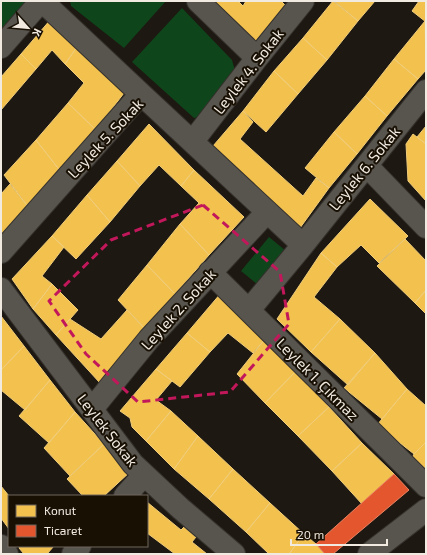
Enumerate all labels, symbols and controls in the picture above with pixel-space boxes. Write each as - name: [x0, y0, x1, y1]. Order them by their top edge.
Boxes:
- north arrow: [8, 8, 48, 48]
- street label: Leylek 4. Sokak: [209, 24, 287, 117]
- text: K: [30, 27, 45, 39]
- street label: Leylek 5. Sokak: [64, 94, 147, 182]
- street label: Leylek 6. Sokak: [325, 122, 404, 214]
- street label: Leylek 2. Sokak: [137, 265, 219, 353]
- street label: Leylek 1. Çıkmaz: [273, 334, 363, 424]
- street label: Leylek Sokak: [74, 390, 142, 470]
- legend: [8, 495, 148, 547]
- text: Konut: [44, 503, 77, 517]
- scale bar: [291, 521, 387, 547]
- text: Ticaret: [44, 523, 83, 537]
- text: 20 m: [297, 527, 324, 541]

